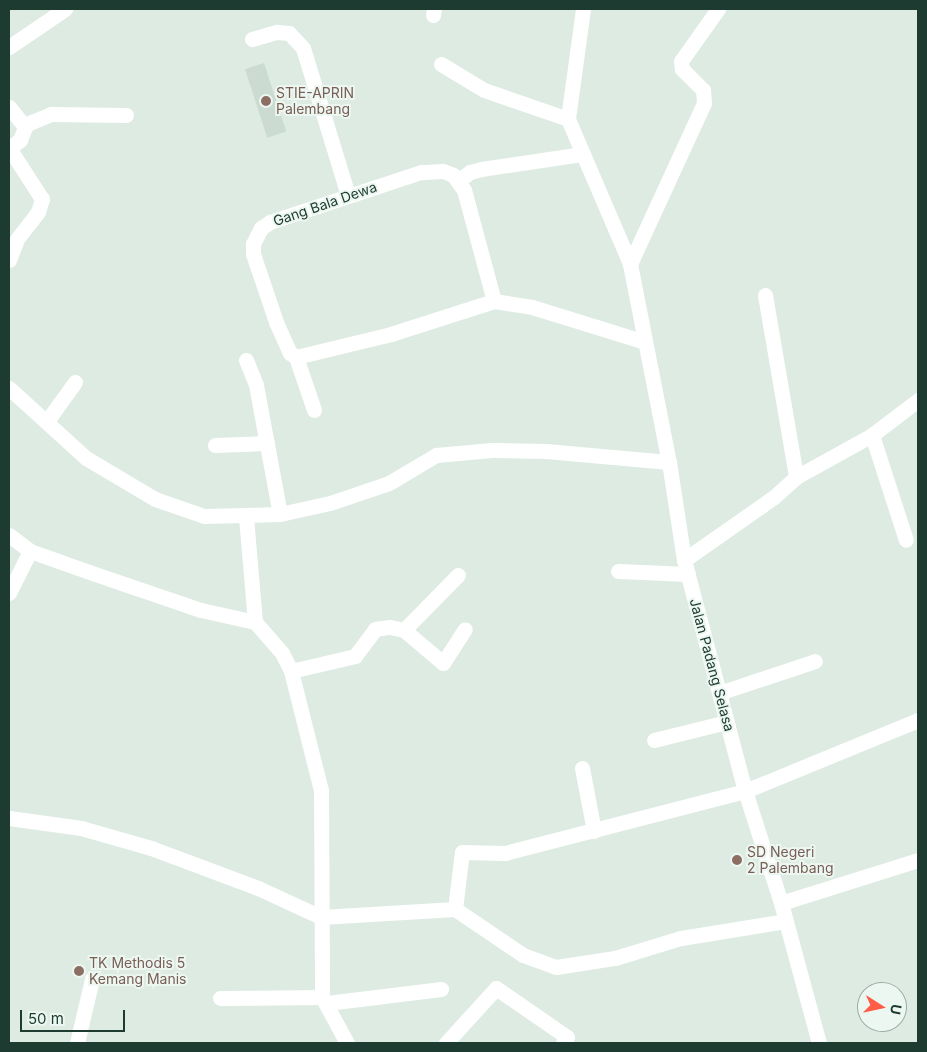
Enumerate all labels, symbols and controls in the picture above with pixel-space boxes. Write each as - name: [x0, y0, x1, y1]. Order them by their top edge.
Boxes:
- place label: STIE-APRIN Palembang: [276, 85, 354, 118]
- marker: STIE-APRIN Palembang: [260, 95, 272, 107]
- street label: Gang Bala Dewa: [271, 178, 379, 230]
- street label: Jalan Padang Selasa: [686, 597, 738, 733]
- place label: SD Negeri 2 Palembang: [747, 844, 834, 876]
- marker: SD Negeri 2 Palembang: [731, 854, 743, 866]
- place label: TK Methodis 5 Kemang Manis: [89, 955, 186, 988]
- marker: TK Methodis 5 Kemang Manis: [73, 965, 85, 977]
- north arrow: [857, 982, 907, 1032]
- scale bar: [22, 1000, 128, 1032]
- text: U: [887, 1003, 906, 1016]
- text: 50 m: [28, 1009, 64, 1028]

